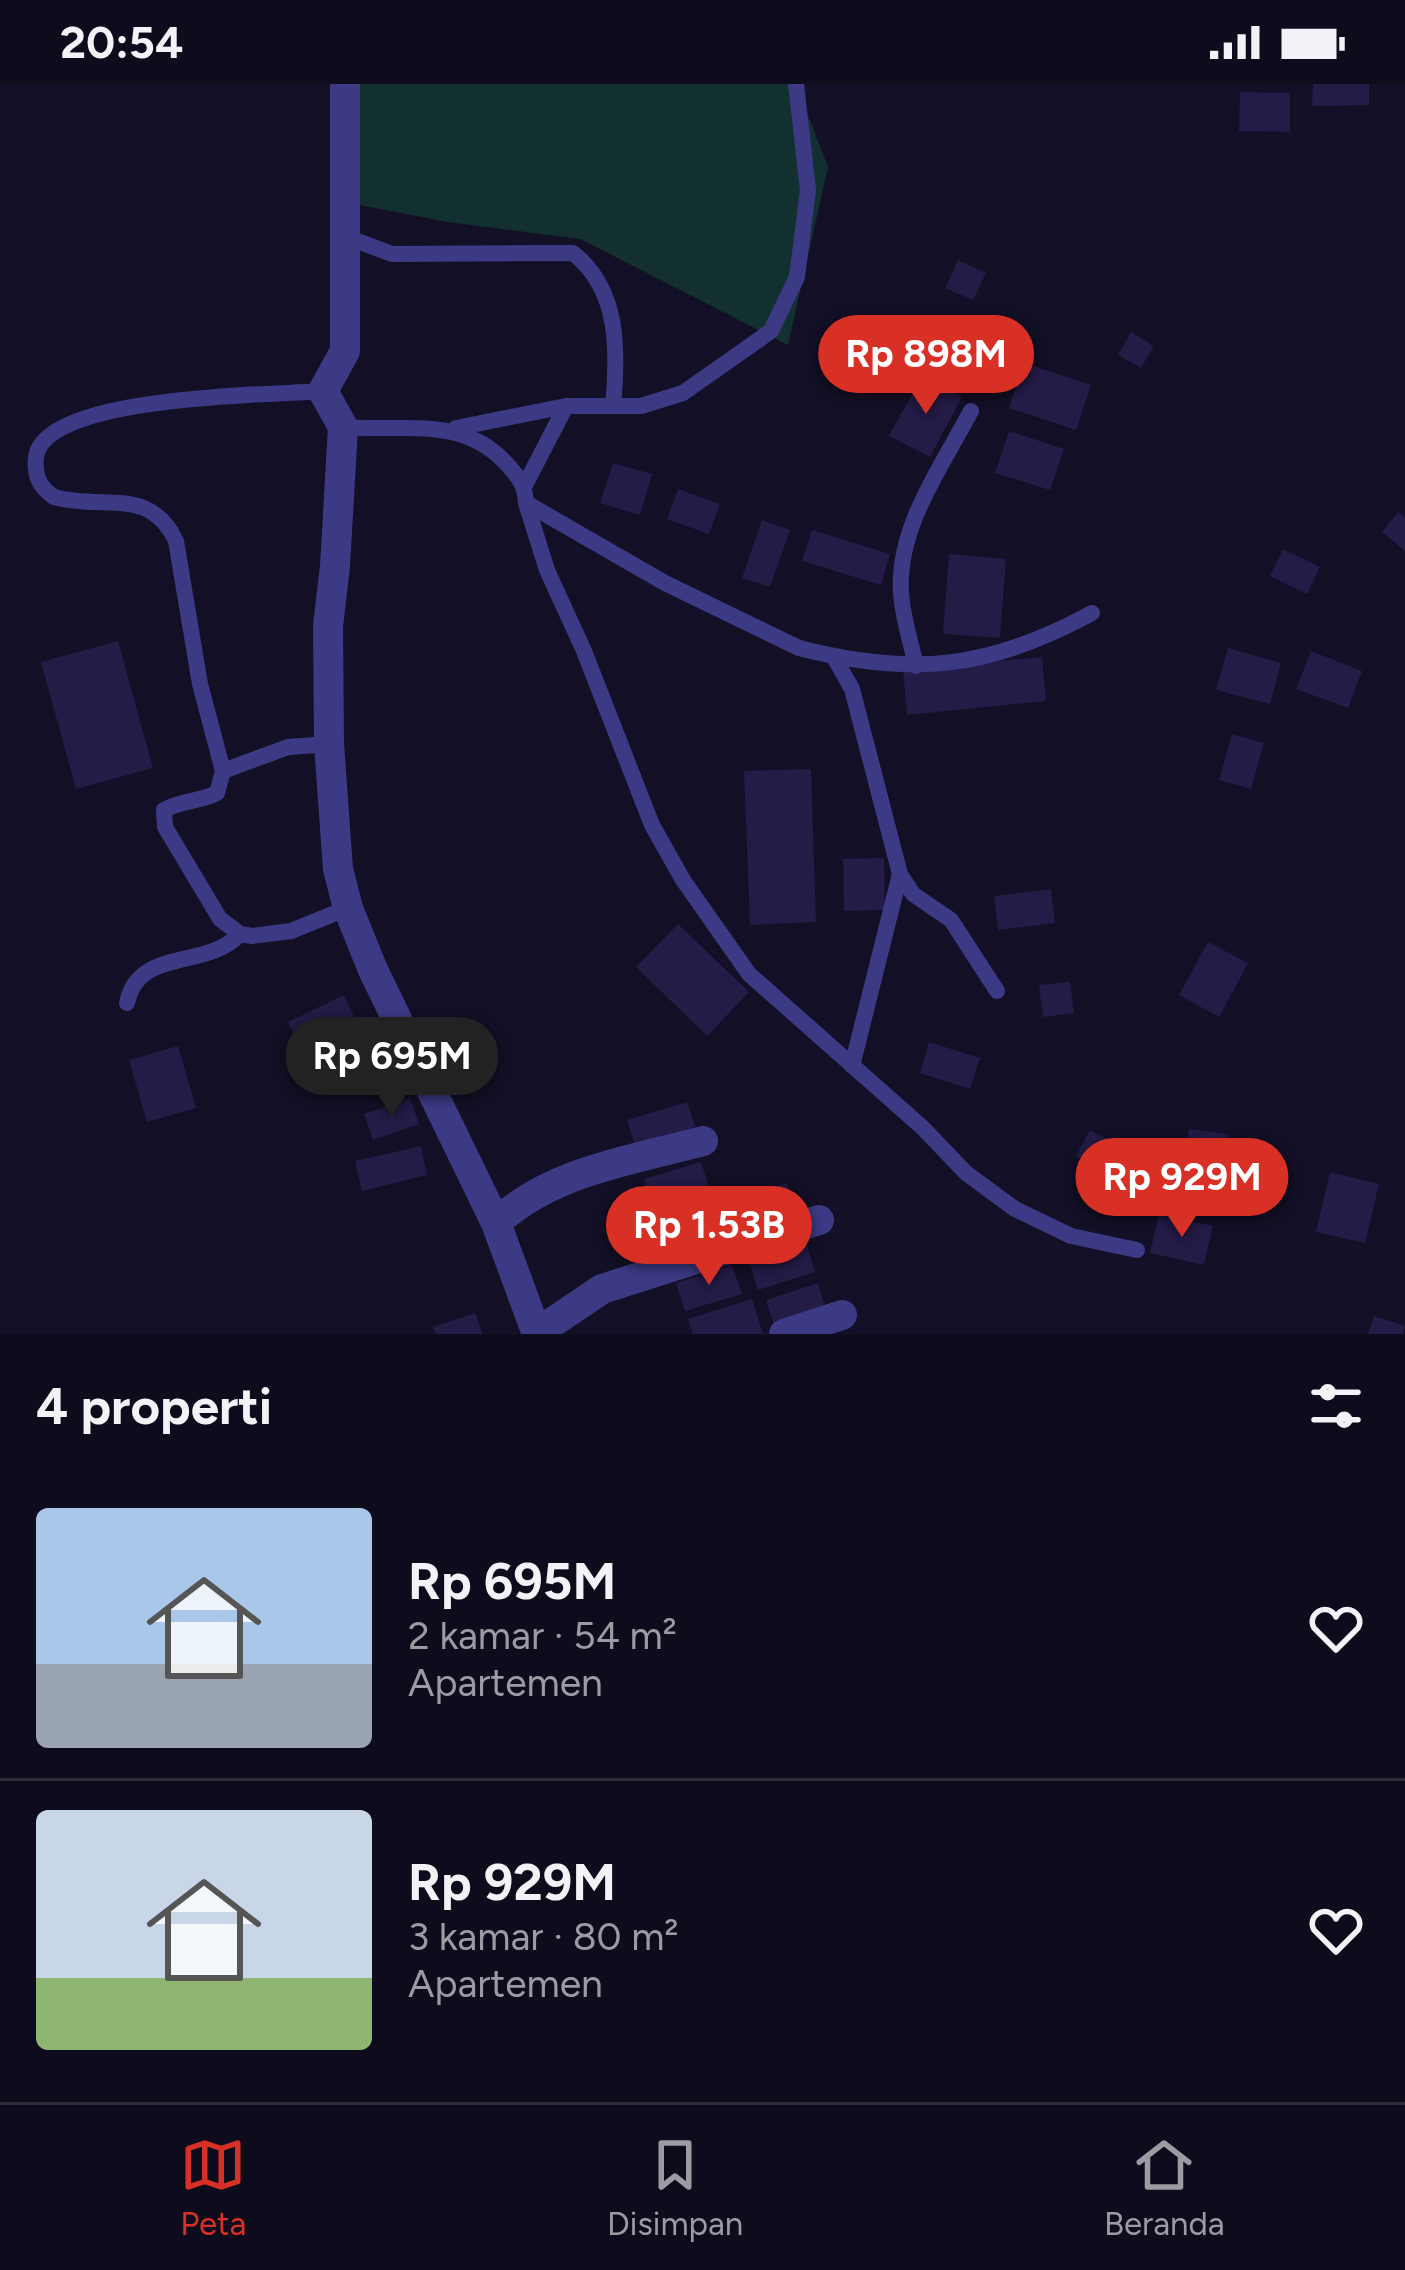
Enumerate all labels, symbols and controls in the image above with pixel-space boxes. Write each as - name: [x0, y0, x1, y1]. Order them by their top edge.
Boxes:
- text: 20:54: [60, 15, 183, 69]
- pin: Rp 898M: [815, 315, 1037, 417]
- text: Rp 898M: [845, 330, 1007, 377]
- pin: Rp 695M: [281, 1017, 503, 1119]
- text: Rp 695M: [312, 1032, 472, 1079]
- pin: Rp 929M: [1071, 1138, 1293, 1240]
- text: Rp 929M: [1102, 1153, 1262, 1200]
- pin: Rp 1.53B: [585, 1186, 833, 1288]
- text: Rp 1.53B: [633, 1201, 785, 1248]
- icon: filters: [1303, 1373, 1369, 1439]
- text: 4 properti: [36, 1376, 272, 1437]
- text: Rp 695M: [408, 1551, 616, 1612]
- icon: home: [132, 1556, 276, 1700]
- icon: heart: [1303, 1595, 1369, 1661]
- text: 2 kamar · 54 m²: [408, 1612, 677, 1659]
- text: Apartemen: [408, 1659, 603, 1706]
- text: Rp 929M: [408, 1852, 616, 1913]
- icon: home: [132, 1858, 276, 2002]
- icon: heart: [1303, 1897, 1369, 1963]
- text: 3 kamar · 80 m²: [408, 1913, 679, 1960]
- text: Apartemen: [408, 1960, 603, 2007]
- tab: Peta: [180, 2132, 246, 2243]
- tab: Disimpan: [607, 2132, 743, 2243]
- tab: Beranda: [1104, 2132, 1225, 2243]

